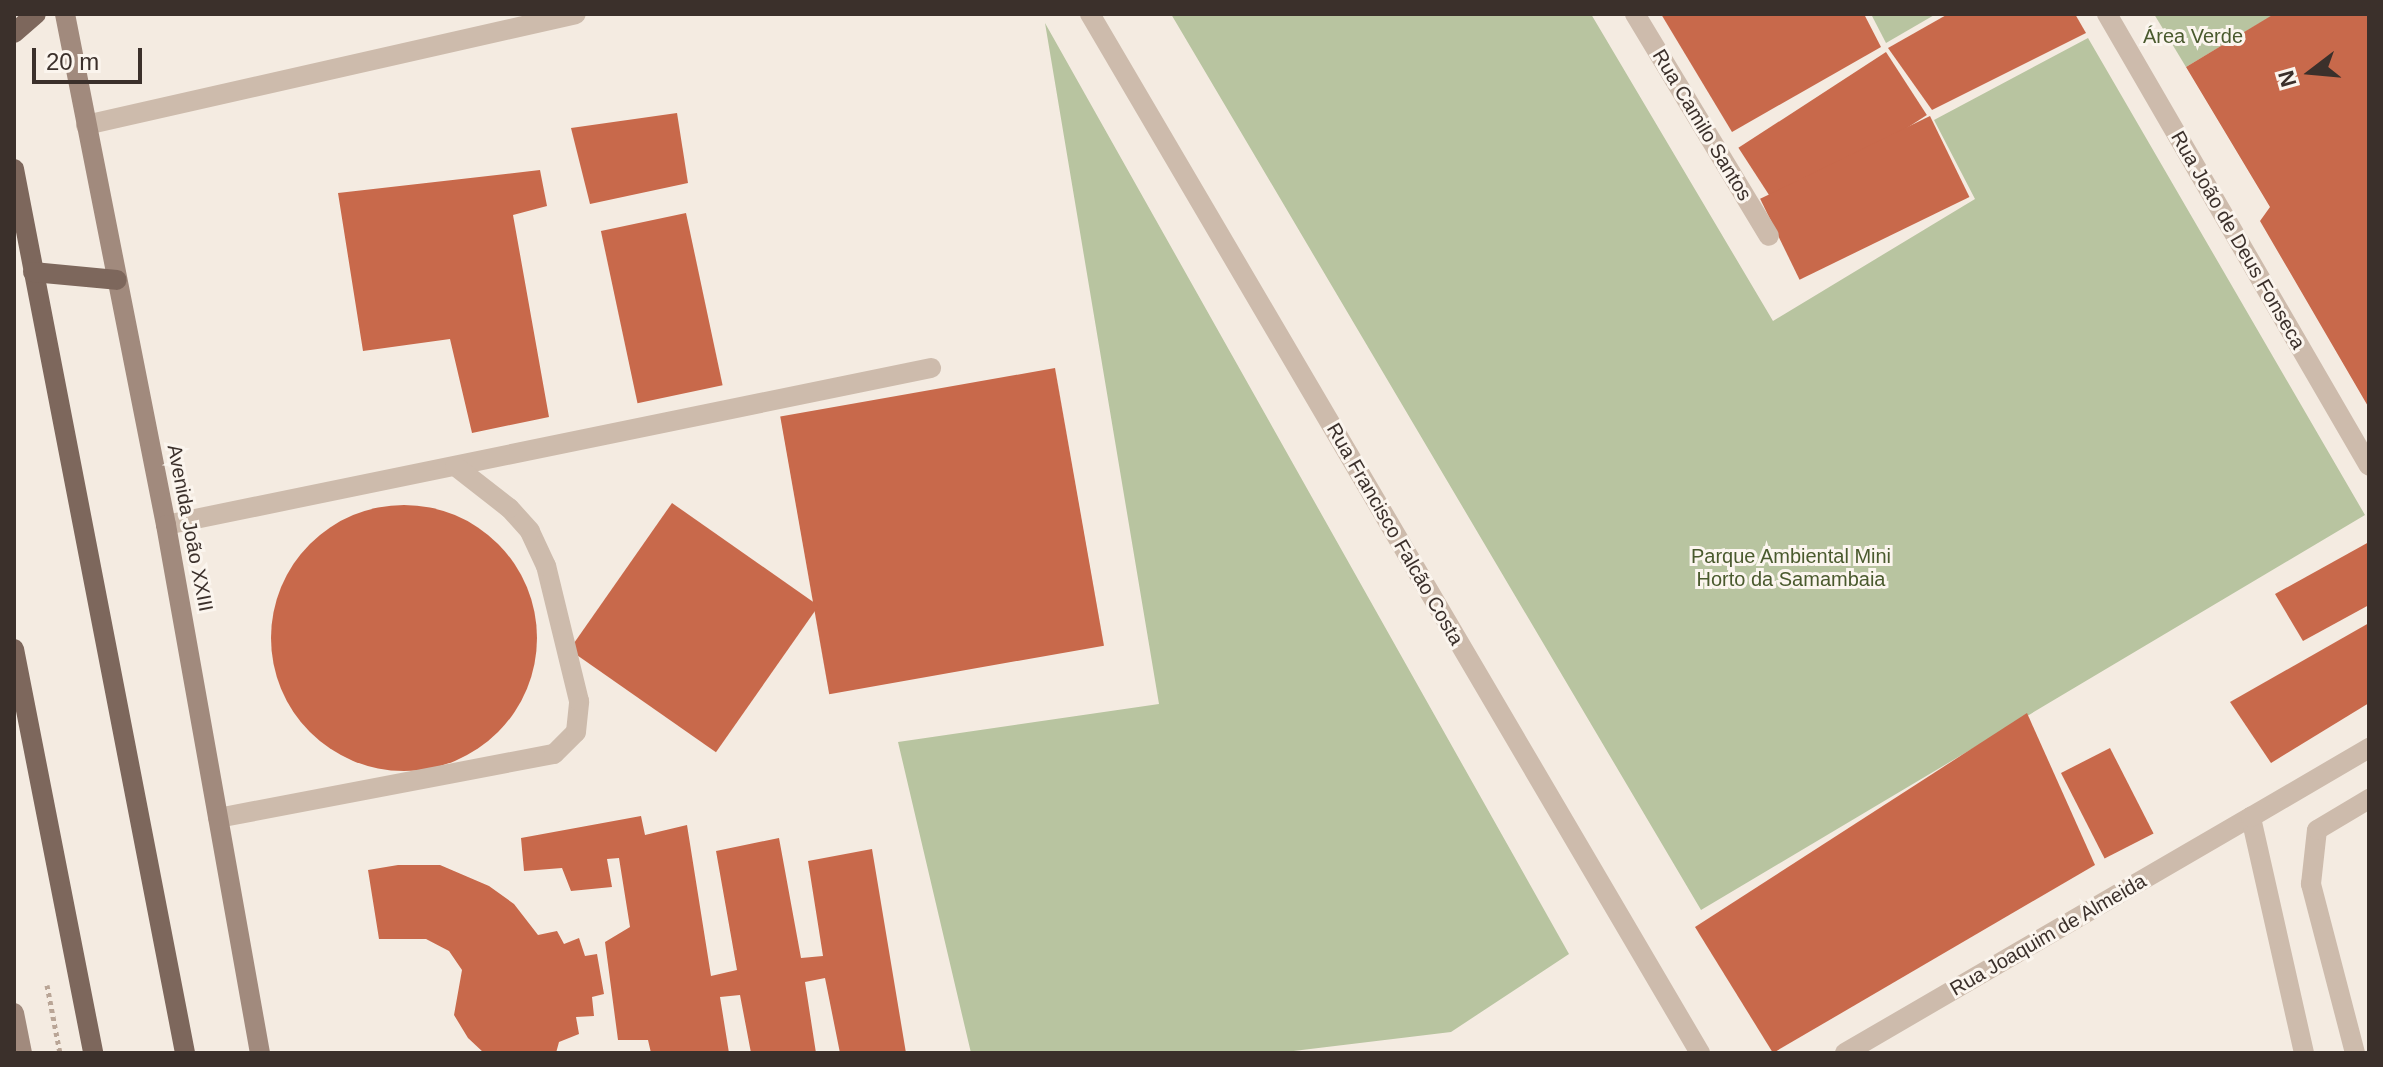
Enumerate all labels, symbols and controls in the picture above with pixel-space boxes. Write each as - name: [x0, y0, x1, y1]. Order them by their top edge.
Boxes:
- park label: Área Verde: [2143, 24, 2243, 48]
- scale bar: [36, 32, 146, 82]
- north arrow: [2271, 32, 2351, 112]
- street label: Rua Camilo Santos: [1647, 45, 1757, 205]
- text: 20 m: [46, 48, 99, 75]
- text: N: [2273, 68, 2302, 90]
- street label: Rua João de Deus Fonseca: [2166, 127, 2310, 353]
- street label: Rua Francisco Falcão Costa: [1322, 419, 1468, 649]
- street label: Avenida João XXIII: [162, 442, 218, 614]
- park label: Parque Ambiental Mini Horto da Samambaia: [1690, 545, 1892, 592]
- street label: Rua Joaquim de Almeida: [1945, 869, 2151, 1001]

